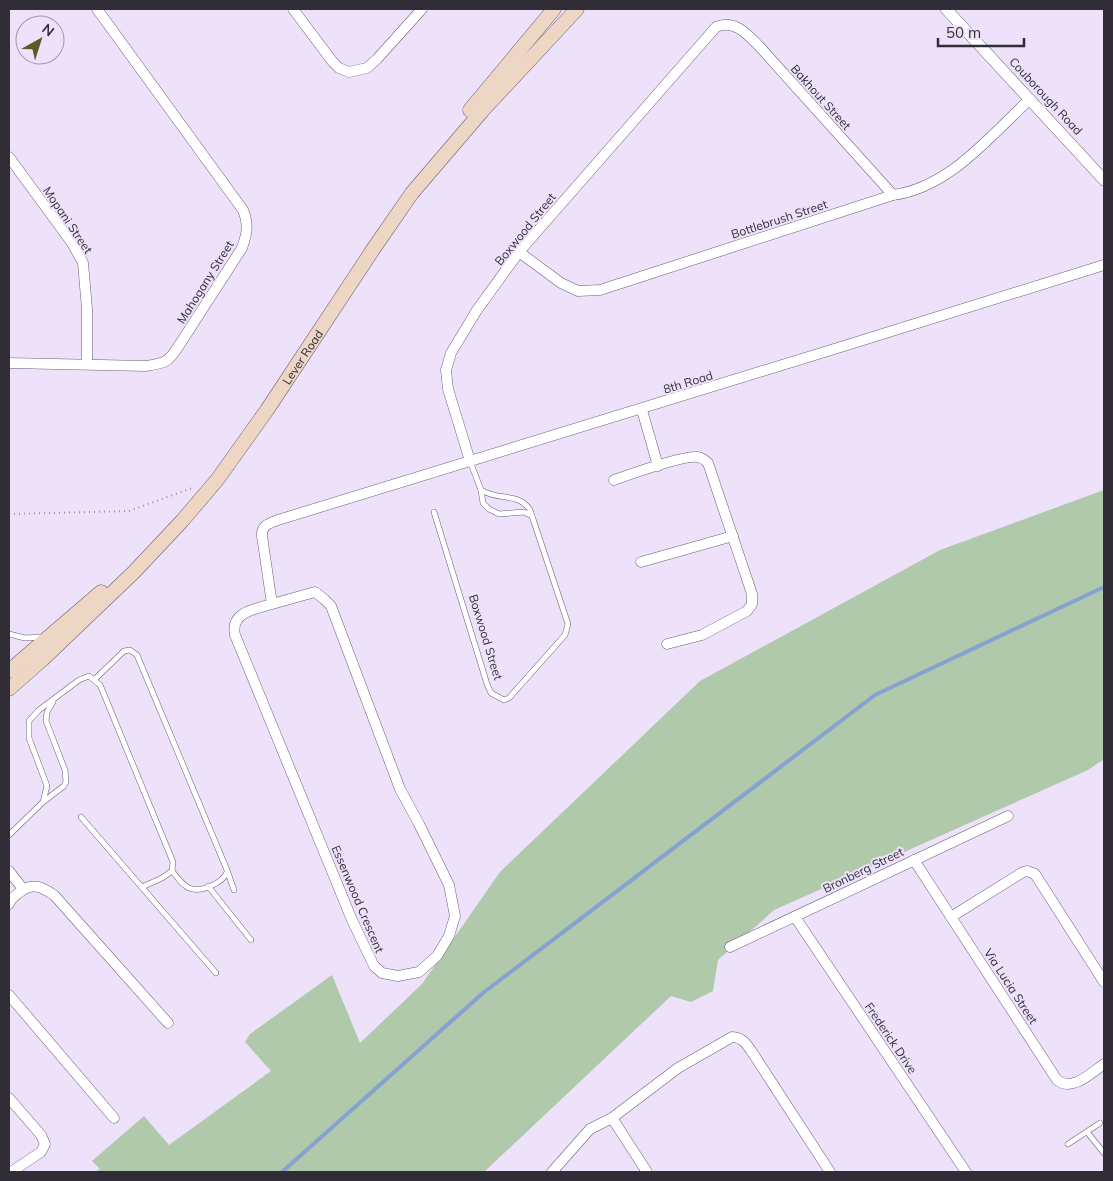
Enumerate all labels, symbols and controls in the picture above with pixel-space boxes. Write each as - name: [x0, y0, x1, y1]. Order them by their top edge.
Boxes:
- north arrow: [15, 15, 65, 65]
- scale bar: [938, 15, 1024, 47]
- text: N: [38, 20, 58, 40]
- text: 50 m: [946, 23, 981, 42]
- street label: Couborough Road: [1006, 54, 1086, 138]
- street label: Bakhout Street: [788, 61, 854, 133]
- street label: Mopani Street: [40, 184, 96, 256]
- street label: Boxwood Street: [491, 190, 559, 268]
- street label: Bottlebrush Street: [729, 196, 829, 242]
- street label: Mahogany Street: [173, 238, 237, 326]
- street label: Lever Road: [279, 326, 326, 387]
- street label: 8th Road: [661, 367, 715, 397]
- street label: Boxwood Street: [466, 592, 506, 682]
- street label: Essenwood Crescent: [329, 843, 387, 955]
- street label: Bronberg Street: [820, 844, 906, 896]
- street label: Via Lucia Street: [981, 945, 1041, 1027]
- street label: Frederick Drive: [862, 1000, 920, 1076]

